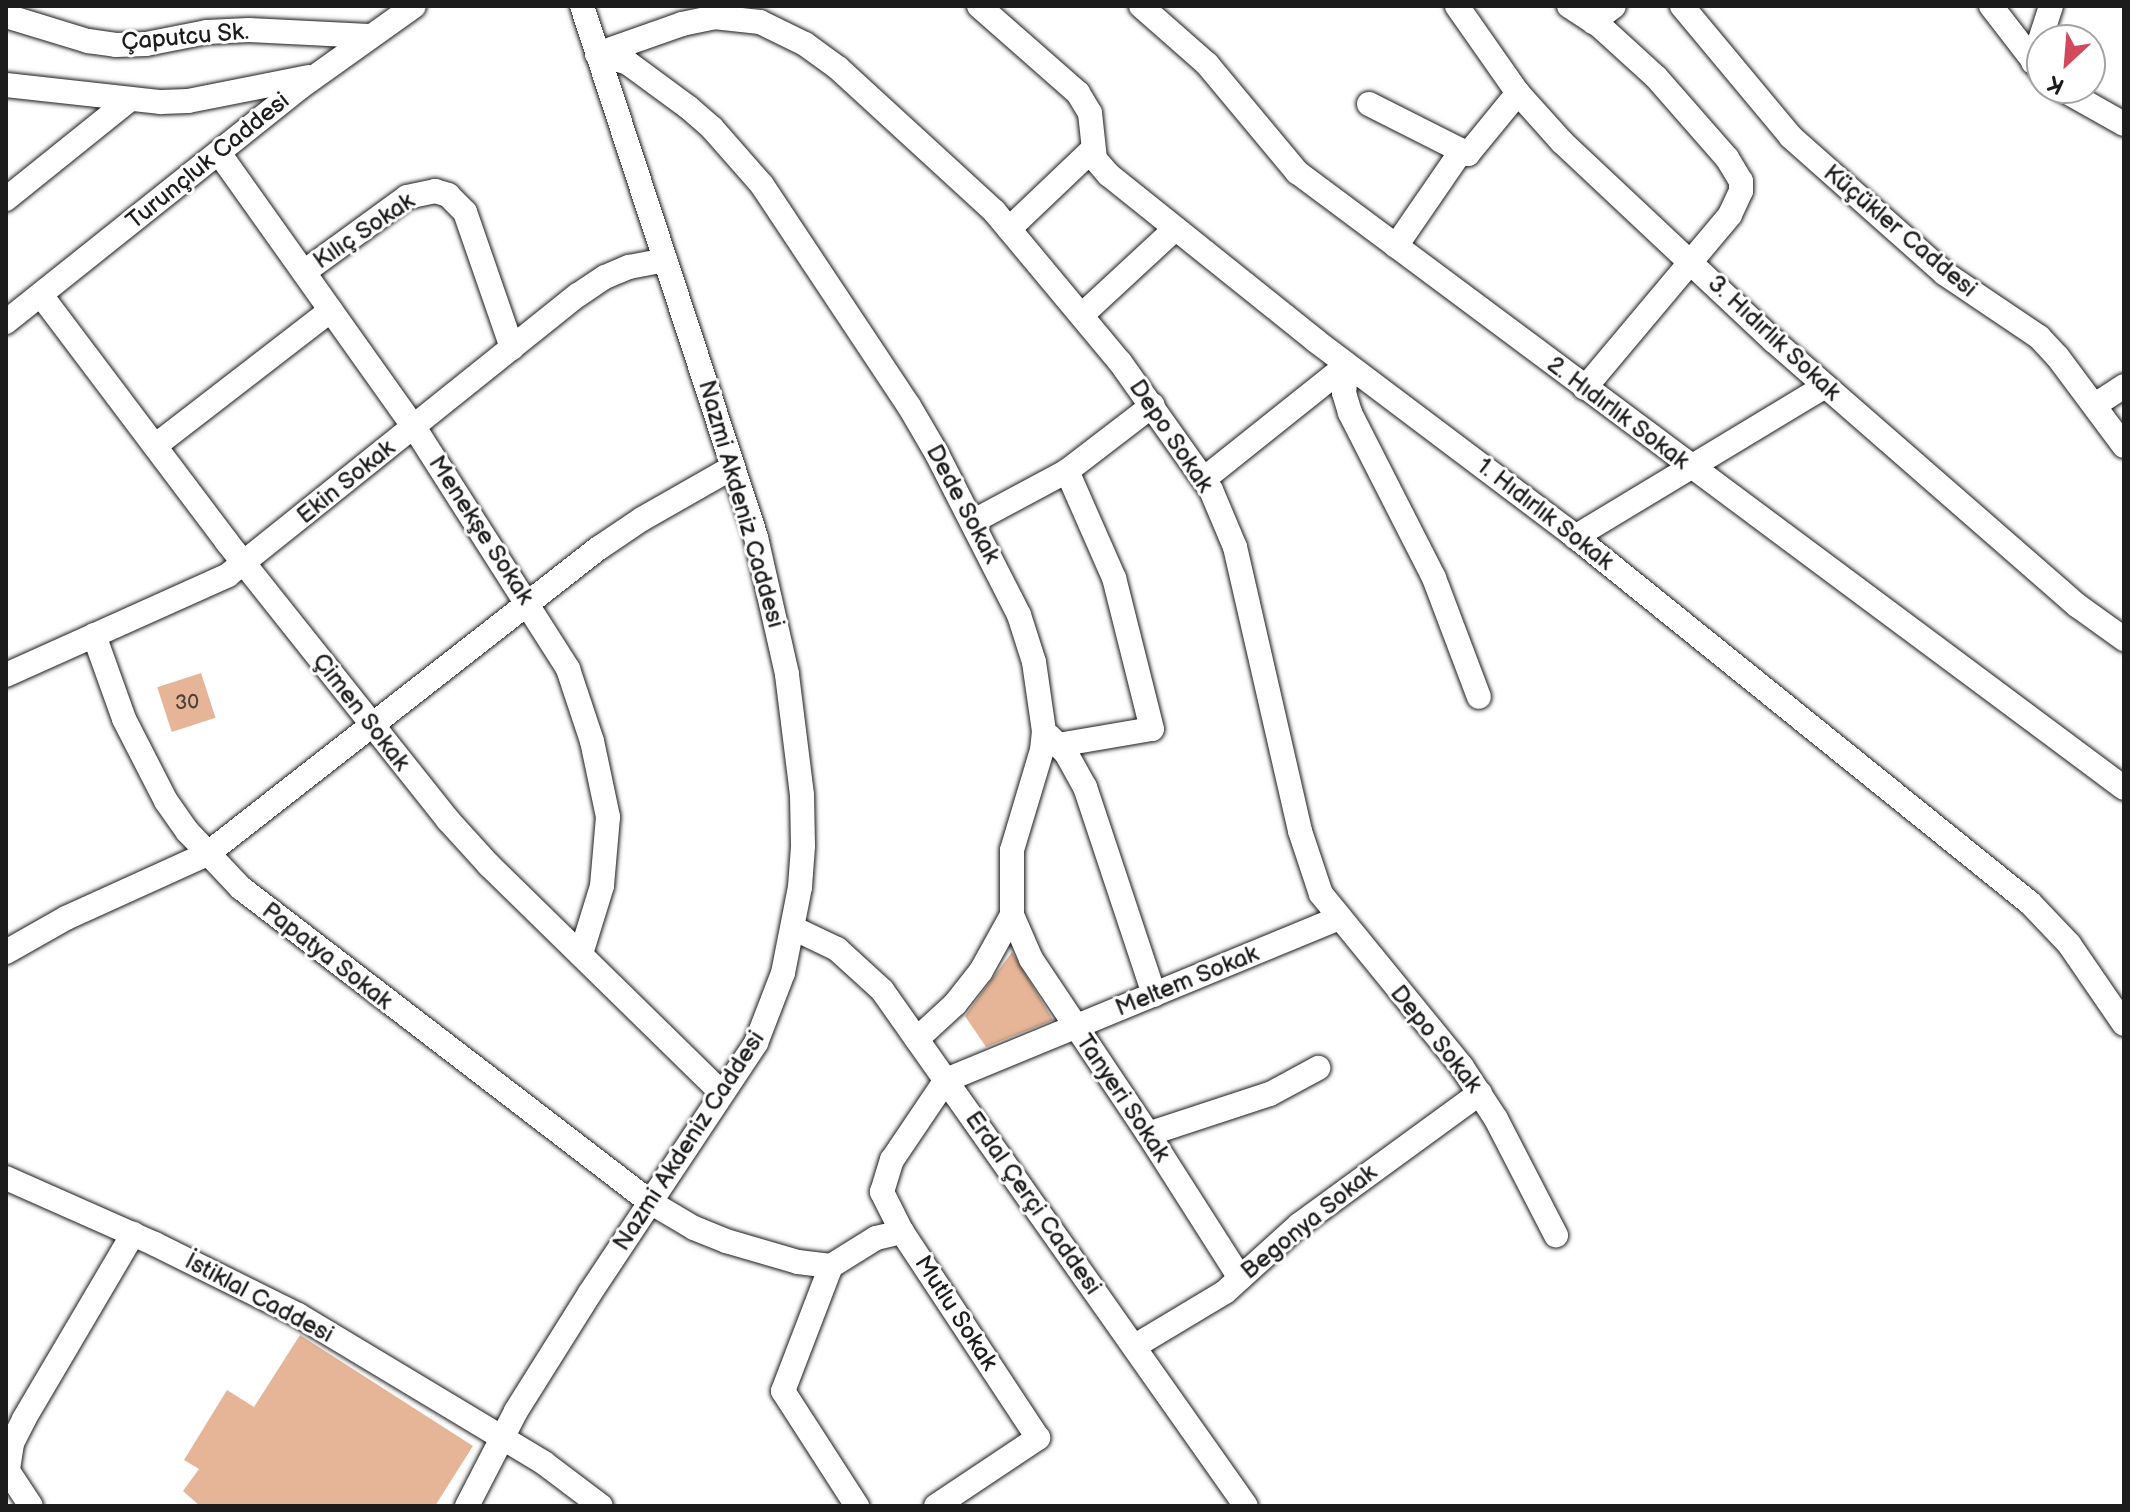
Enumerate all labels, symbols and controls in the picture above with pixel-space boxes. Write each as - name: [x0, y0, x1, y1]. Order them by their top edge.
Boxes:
- street label: Çaputcu Sk.: [120, 17, 250, 57]
- north arrow: [2026, 24, 2106, 104]
- text: K: [2043, 69, 2069, 100]
- street label: Turunçluk Caddesi: [121, 87, 295, 235]
- street label: Küçükler Caddesi: [1818, 159, 1982, 303]
- street label: Kılıç Sokak: [308, 187, 420, 275]
- street label: 3. Hıdırlık Sokak: [1702, 269, 1846, 407]
- street label: 2. Hıdırlık Sokak: [1541, 350, 1695, 476]
- street label: Depo Sokak: [1123, 374, 1219, 498]
- street label: Nazmi Akdeniz Caddesi: [692, 377, 790, 631]
- street label: Ekin Sokak: [291, 434, 401, 530]
- street label: Dede Sokak: [920, 440, 1006, 568]
- street label: Menekşe Sokak: [422, 450, 540, 610]
- street label: 1. Hıdırlık Sokak: [1471, 452, 1619, 576]
- street label: Çimen Sokak: [306, 647, 416, 777]
- house number: 30: [175, 691, 199, 715]
- street label: Papatya Sokak: [256, 896, 398, 1016]
- street label: Meltem Sokak: [1111, 939, 1263, 1023]
- street label: Depo Sokak: [1384, 979, 1488, 1099]
- street label: Nazmi Akdeniz Caddesi: [607, 1026, 771, 1256]
- street label: Tanyeri Sokak: [1070, 1028, 1176, 1168]
- street label: Erdal Çerçi Caddesi: [959, 1106, 1107, 1300]
- street label: Begonya Sokak: [1235, 1158, 1383, 1286]
- street label: İstiklal Caddesi: [180, 1247, 338, 1349]
- street label: Mutlu Sokak: [908, 1250, 1004, 1376]

